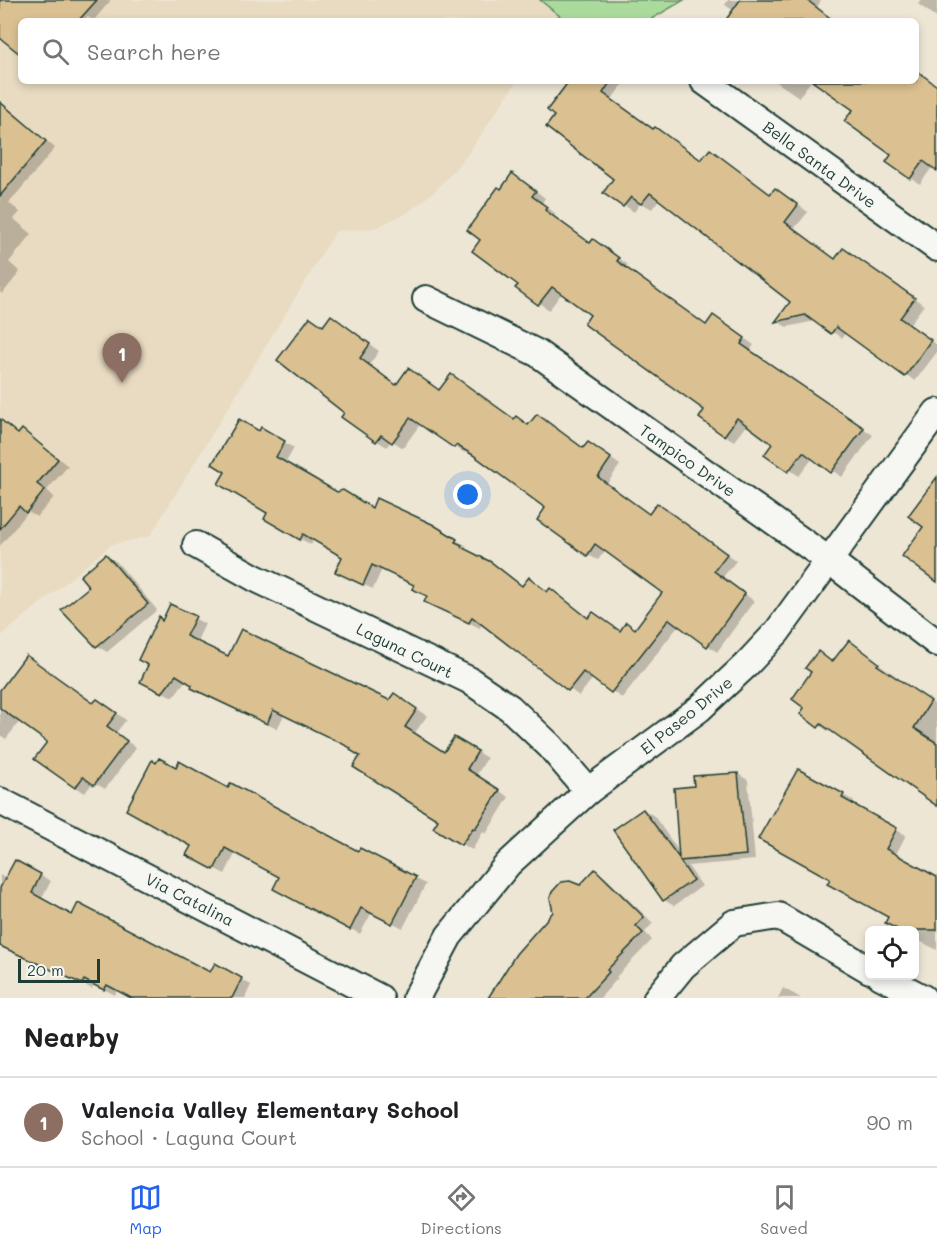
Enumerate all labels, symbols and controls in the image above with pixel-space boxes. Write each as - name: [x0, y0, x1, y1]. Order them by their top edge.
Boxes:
- search box: [18, 18, 919, 84]
- icon: search: [39, 35, 72, 68]
- text: Search here: [87, 37, 221, 66]
- street label: Bella Santa Drive: [759, 116, 881, 212]
- pin: 1: [102, 334, 142, 383]
- street label: Tampico Drive: [636, 419, 740, 501]
- your location: [453, 480, 482, 509]
- street label: Laguna Court: [353, 618, 457, 682]
- street label: El Paseo Drive: [636, 671, 736, 759]
- street label: Via Catalina: [142, 868, 238, 930]
- map controls: [865, 926, 919, 980]
- button: locate: [865, 926, 919, 980]
- scale bar: [18, 956, 100, 984]
- text: 20 m: [27, 959, 64, 980]
- text: Nearby: [24, 1020, 119, 1054]
- text: Valencia Valley Elementary School: [81, 1095, 459, 1124]
- text: 1: [39, 1109, 48, 1135]
- text: 90 m: [867, 1109, 913, 1135]
- text: School · Laguna Court: [81, 1124, 297, 1150]
- tab: Map: [129, 1181, 162, 1238]
- tab: Directions: [421, 1181, 502, 1238]
- tab: Saved: [760, 1181, 808, 1238]

